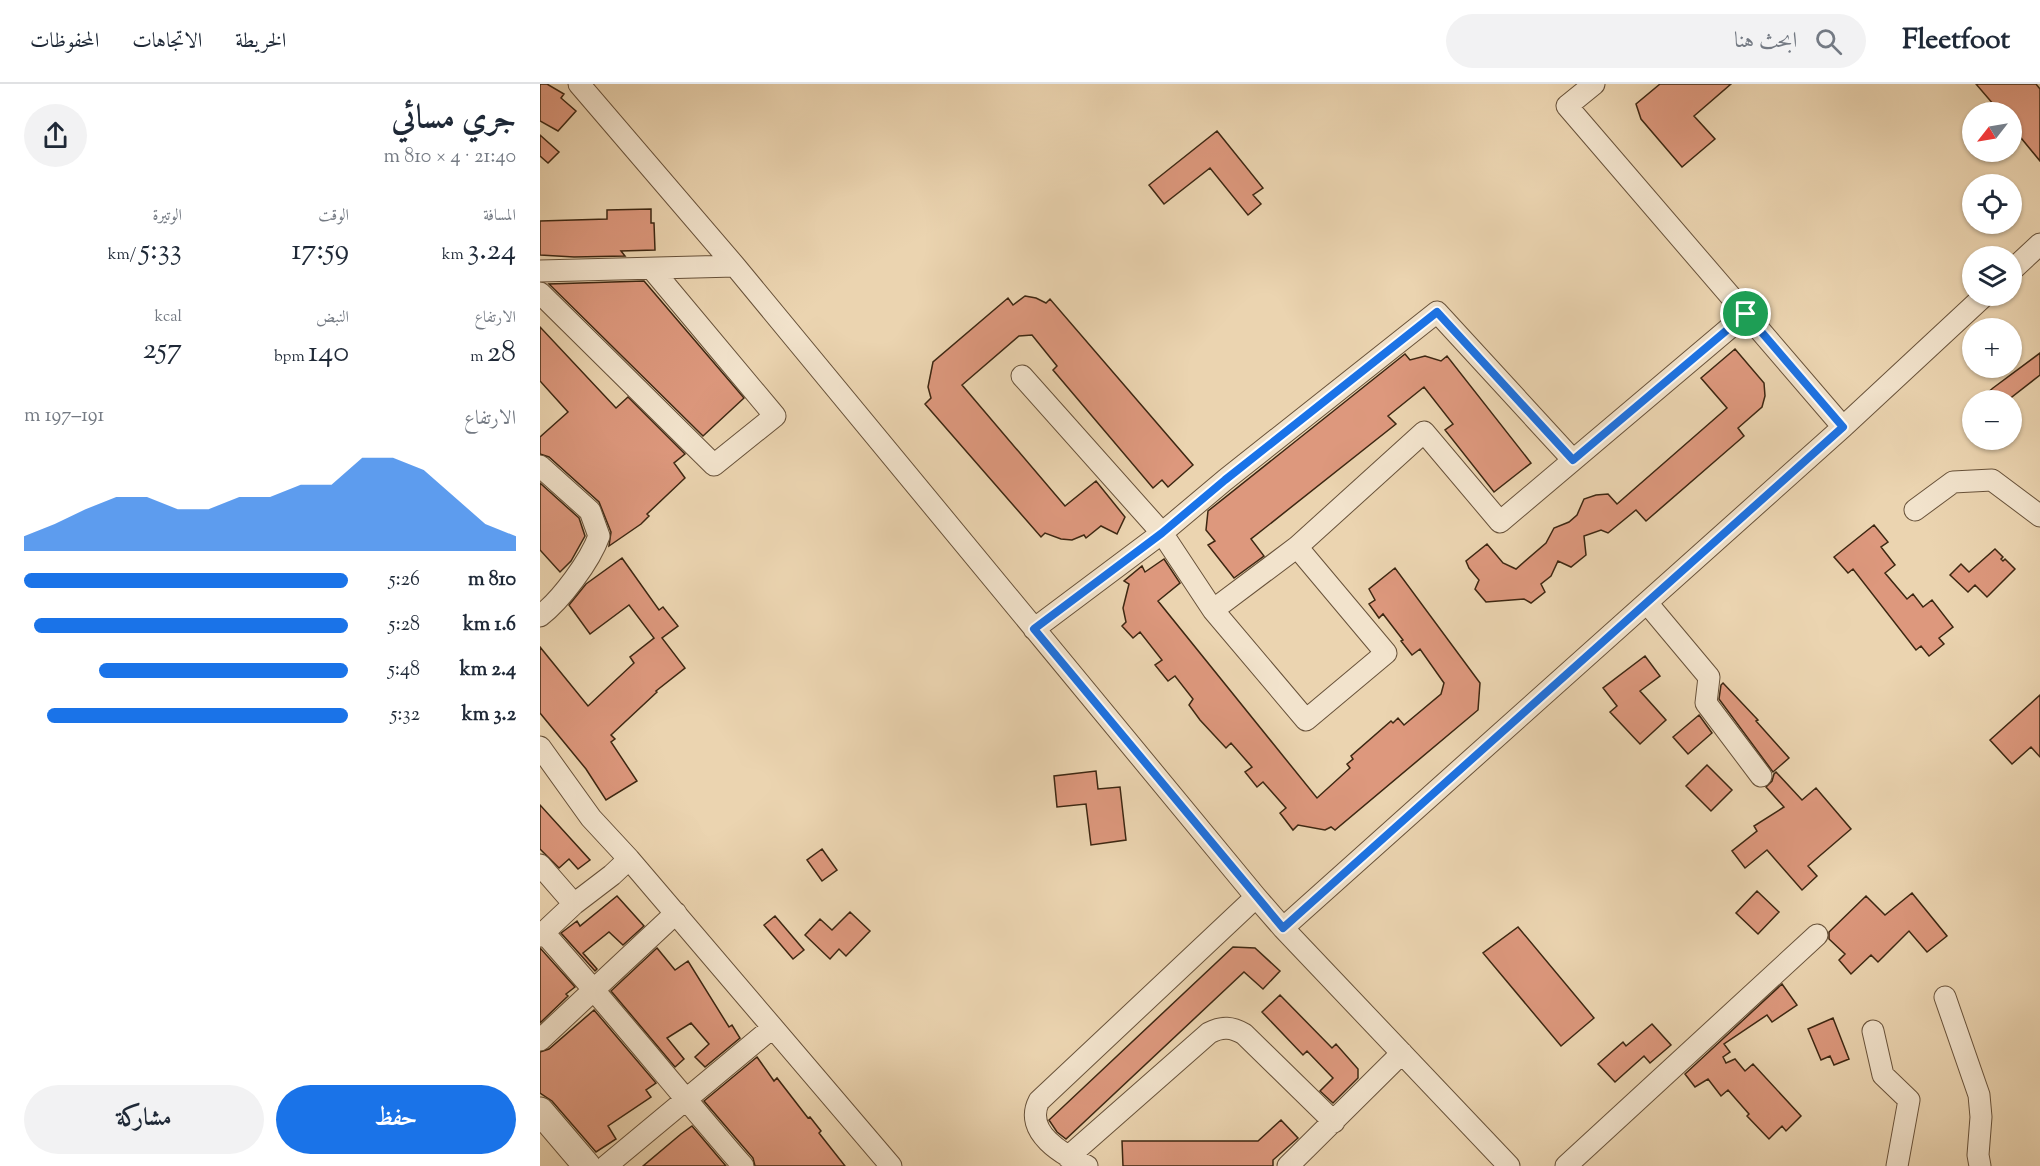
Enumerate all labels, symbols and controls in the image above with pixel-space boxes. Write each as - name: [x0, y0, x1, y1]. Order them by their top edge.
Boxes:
- search box: [1446, 14, 1866, 68]
- text: Fleetfoot: [1902, 21, 2010, 61]
- icon: search: [1812, 25, 1845, 58]
- text: ابحث هنا: [1734, 26, 1797, 58]
- text: المحفوظات: [30, 27, 99, 57]
- text: الاتجاهات: [132, 27, 202, 57]
- text: الخريطة: [235, 27, 286, 57]
- text: جري مسائي: [391, 96, 516, 144]
- north arrow: [1962, 102, 2022, 162]
- map controls: [1962, 102, 2022, 450]
- button: share: [24, 104, 87, 167]
- text: 21:40 · 4 × 810 m: [383, 143, 516, 172]
- button: locate: [1962, 174, 2022, 234]
- text: الوتيرة: [152, 205, 182, 228]
- text: الوقت: [318, 205, 349, 228]
- text: المسافة: [483, 205, 516, 228]
- text: 5:33: [140, 230, 182, 273]
- text: 17:59: [291, 230, 349, 273]
- text: 3.24: [467, 230, 516, 273]
- text: /km: [108, 244, 140, 267]
- text: km: [442, 244, 467, 267]
- button: layers: [1962, 246, 2022, 306]
- pin: [1720, 288, 1771, 339]
- icon: arrive: [1729, 297, 1762, 330]
- text: kcal: [155, 306, 182, 329]
- text: النبض: [316, 307, 349, 330]
- text: الارتفاع: [474, 307, 516, 330]
- button: +: [1962, 318, 2022, 378]
- text: 257: [143, 329, 182, 372]
- text: 140: [308, 332, 349, 375]
- text: 28: [487, 332, 516, 375]
- text: bpm: [274, 346, 308, 369]
- text: m: [470, 346, 487, 369]
- button: −: [1962, 390, 2022, 450]
- text: 191–197 m: [24, 402, 104, 431]
- text: الارتفاع: [464, 405, 516, 434]
- text: 5:26: [389, 566, 420, 595]
- text: 810 m: [468, 566, 516, 595]
- text: 5:28: [389, 611, 420, 640]
- text: 1.6 km: [463, 611, 516, 640]
- text: 5:48: [388, 656, 420, 685]
- text: 2.4 km: [460, 656, 516, 685]
- text: 5:32: [391, 701, 420, 730]
- text: 3.2 km: [462, 701, 516, 730]
- button: مشاركة: [24, 1085, 264, 1154]
- button: حفظ: [276, 1085, 516, 1154]

